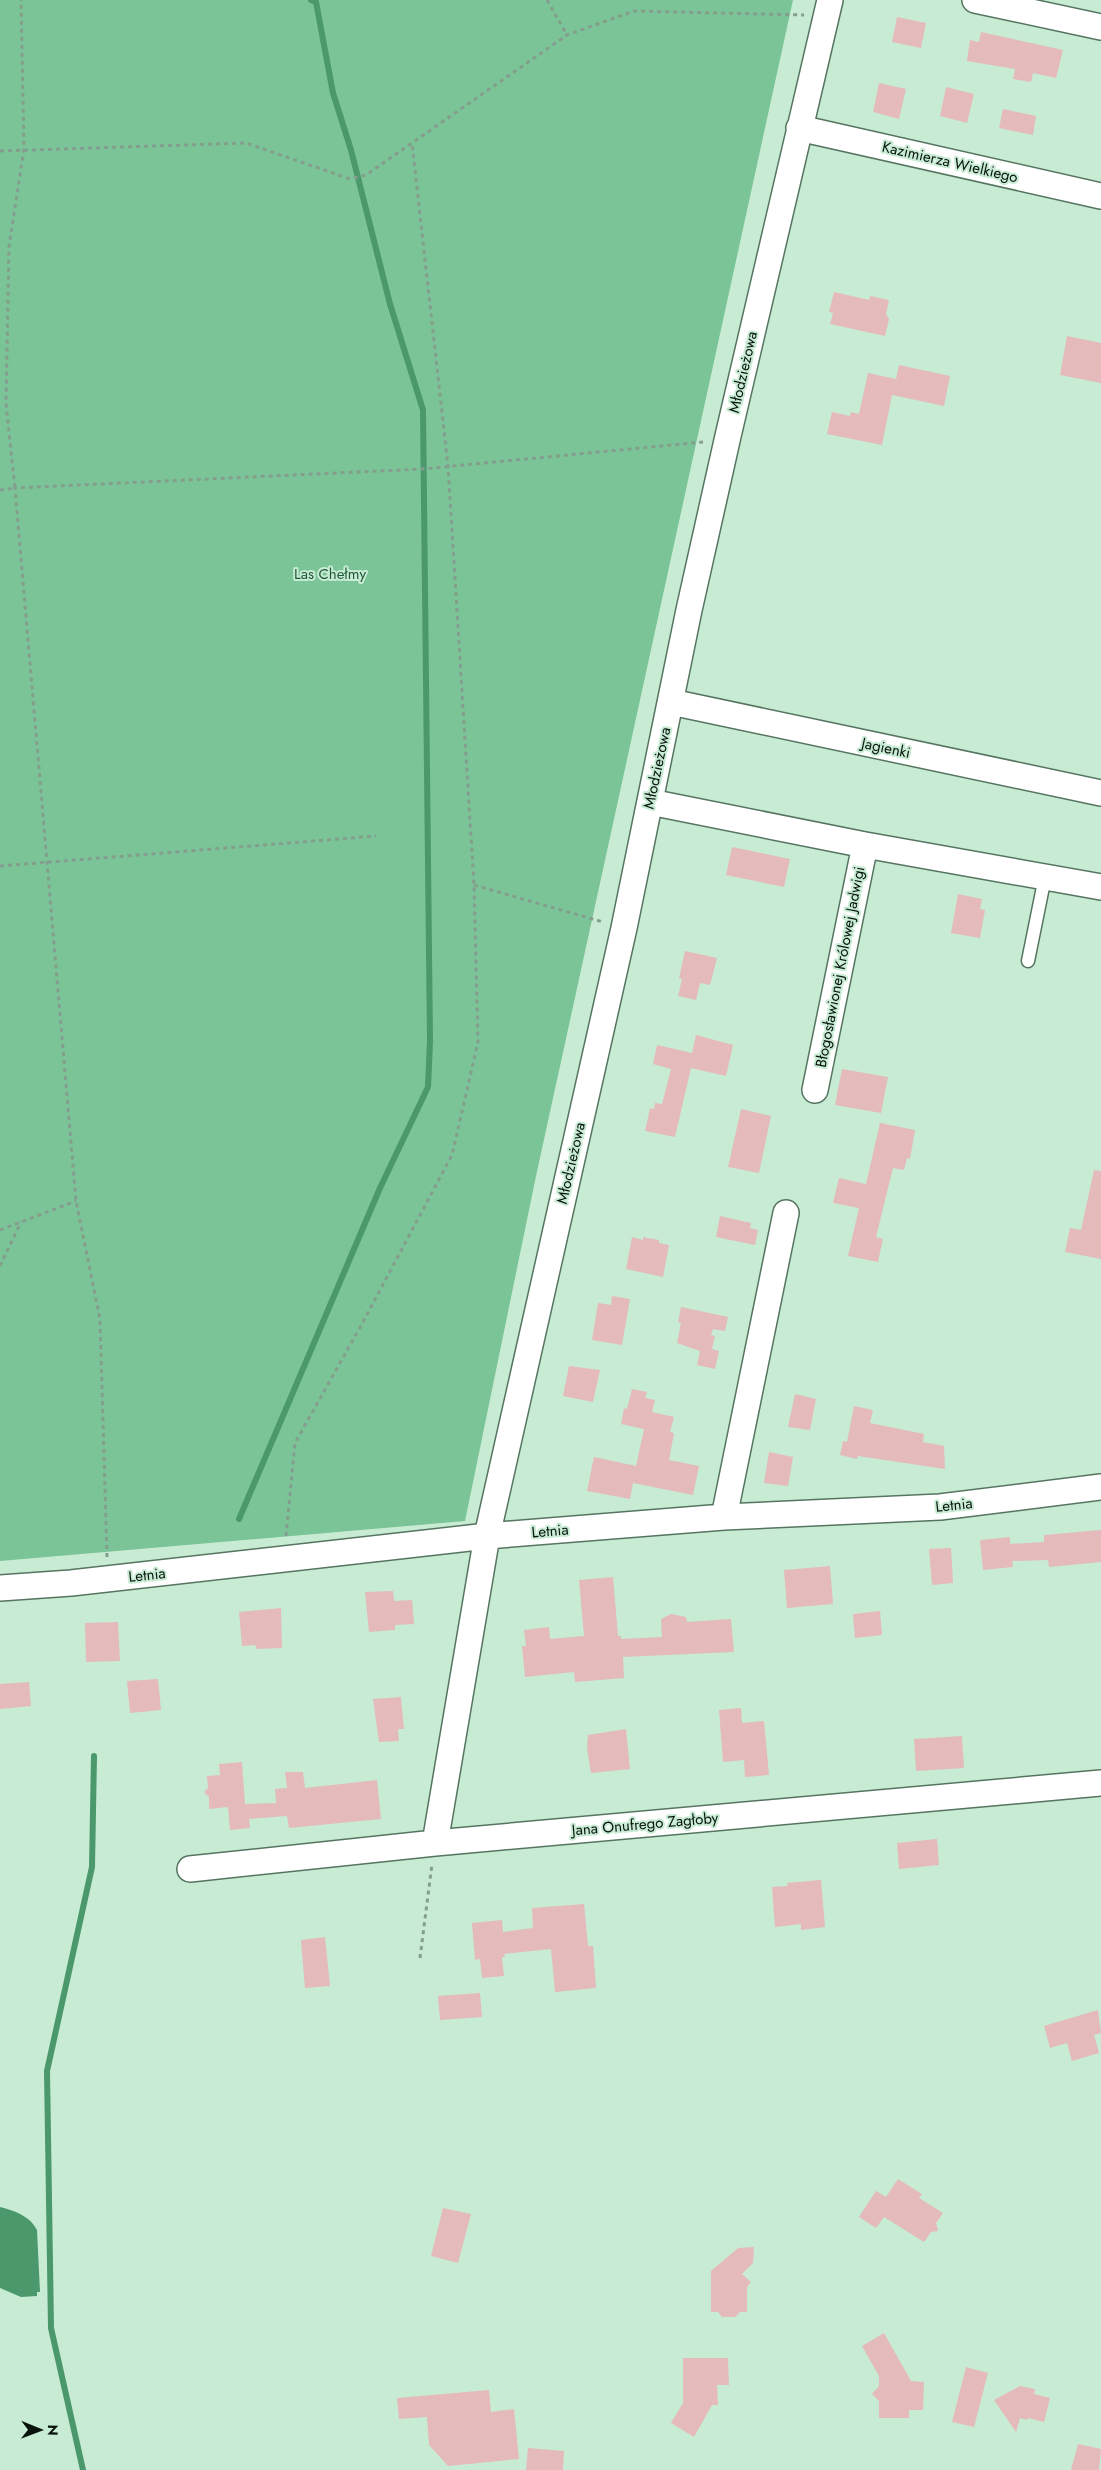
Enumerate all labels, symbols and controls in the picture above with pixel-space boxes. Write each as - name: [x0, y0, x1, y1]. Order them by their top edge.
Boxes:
- street label: Kazimierza Wielkiego: [880, 136, 1020, 188]
- street label: Młodzieżowa: [723, 329, 763, 415]
- park label: Las Chełmy: [294, 563, 366, 585]
- street label: Młodzieżowa: [638, 725, 676, 811]
- street label: Jagienki: [858, 732, 912, 764]
- street label: Błogosławionej Królowej Jadwigi: [810, 865, 870, 1069]
- street label: Młodzieżowa: [551, 1120, 591, 1206]
- street label: Letnia: [934, 1492, 974, 1518]
- street label: Letnia: [531, 1518, 569, 1544]
- street label: Letnia: [127, 1562, 167, 1588]
- street label: Jana Onufrego Zagłoby: [569, 1807, 719, 1842]
- north arrow: [15, 2405, 65, 2455]
- text: N: [43, 2424, 63, 2436]

